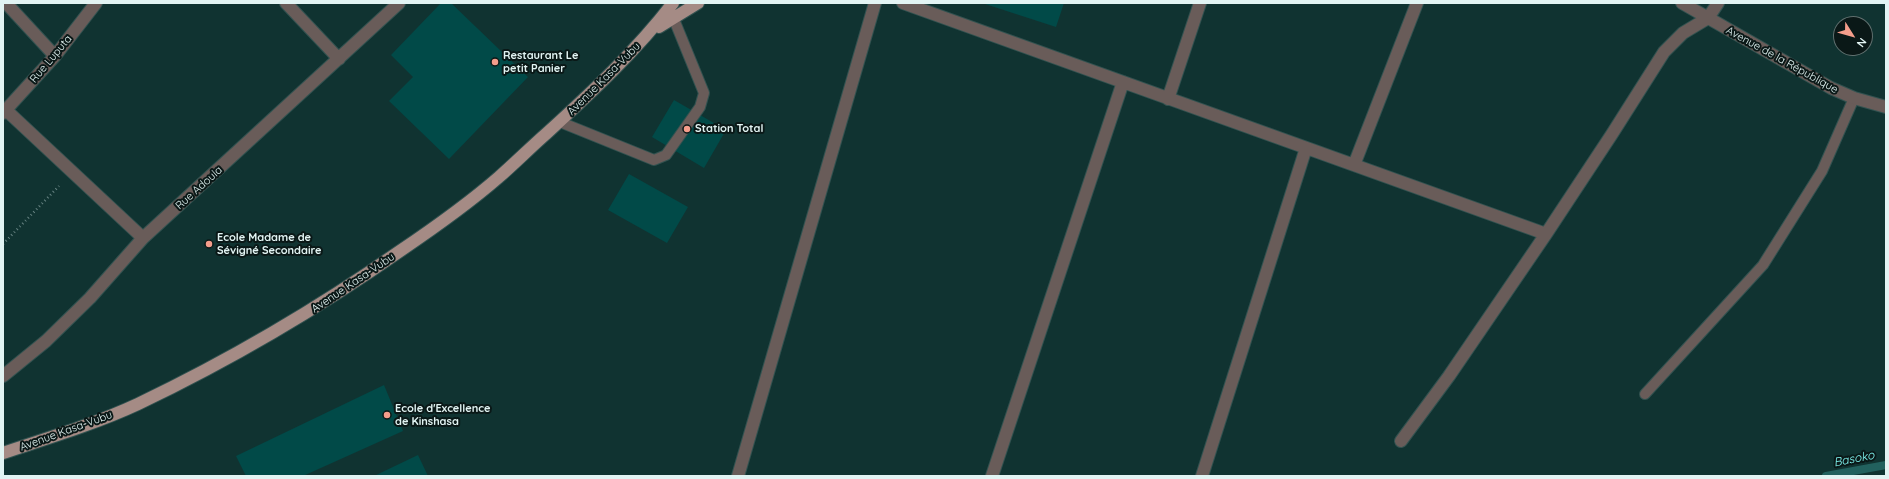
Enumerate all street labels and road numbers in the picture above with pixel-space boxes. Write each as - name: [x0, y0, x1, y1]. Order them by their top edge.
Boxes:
- street label: Avenue de la République: [1724, 24, 1840, 96]
- street label: Rue Luputa: [27, 32, 75, 86]
- street label: Avenue Kasa-Vubu: [565, 40, 643, 118]
- street label: Rue Adoula: [173, 163, 225, 213]
- street label: Avenue Kasa-Vubu: [309, 250, 397, 316]
- street label: Avenue Kasa-Vubu: [18, 408, 114, 454]

